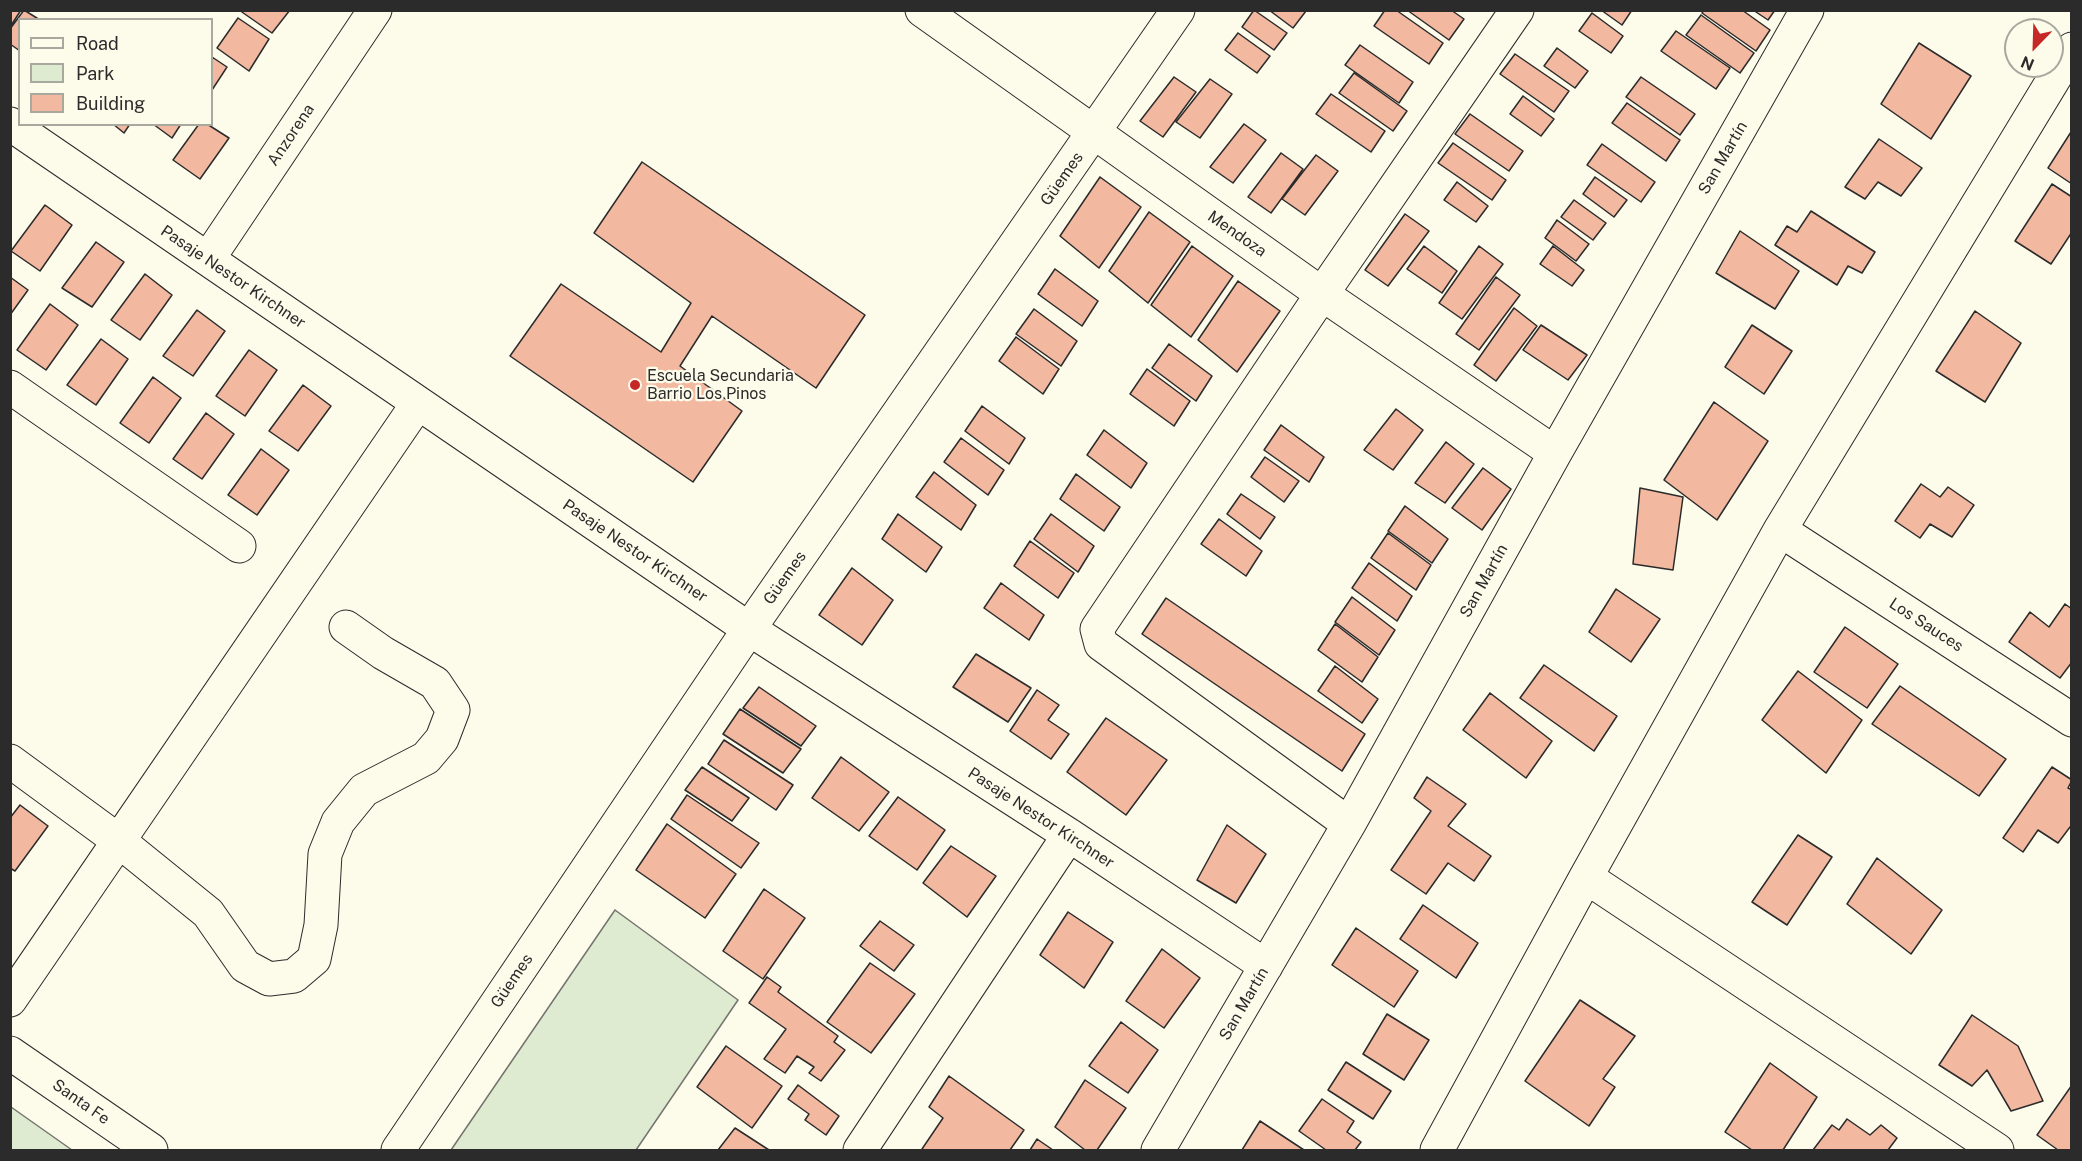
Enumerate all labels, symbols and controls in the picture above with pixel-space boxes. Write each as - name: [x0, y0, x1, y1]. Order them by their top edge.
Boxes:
- legend: [18, 18, 213, 126]
- north arrow: [2004, 18, 2064, 78]
- text: Road: [76, 33, 119, 54]
- text: N: [2018, 52, 2037, 74]
- text: Park: [76, 63, 114, 84]
- text: Building: [76, 93, 145, 114]
- street label: Anzorena: [263, 100, 319, 170]
- street label: San Martín: [1694, 118, 1752, 198]
- street label: Güemes: [1037, 148, 1087, 210]
- street label: Mendoza: [1204, 207, 1270, 261]
- street label: Pasaje Nestor Kirchner: [157, 221, 309, 333]
- place label: Escuela Secundaria Barrio Los Pinos: [647, 366, 794, 404]
- marker: Escuela Secundaria Barrio Los Pinos: [628, 378, 642, 392]
- street label: Pasaje Nestor Kirchner: [559, 495, 711, 607]
- street label: San Martín: [1456, 541, 1512, 621]
- street label: Güemes: [760, 547, 810, 609]
- street label: Los Sauces: [1885, 594, 1967, 656]
- street label: Pasaje Nestor Kirchner: [964, 764, 1118, 872]
- street label: Güemes: [487, 950, 537, 1012]
- street label: San Martín: [1215, 964, 1273, 1044]
- street label: Santa Fe: [49, 1075, 113, 1129]

